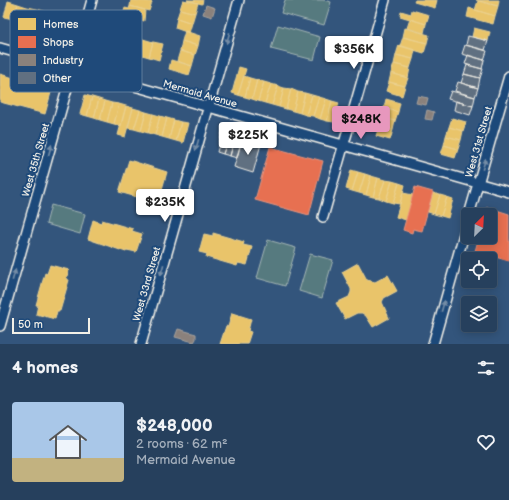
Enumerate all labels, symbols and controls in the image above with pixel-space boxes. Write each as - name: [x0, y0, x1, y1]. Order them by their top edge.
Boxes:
- legend: [10, 10, 142, 92]
- text: Homes: [43, 18, 79, 31]
- one-way arrow: [225, 32, 231, 44]
- text: Shops: [43, 36, 74, 49]
- pin: $356K: [326, 36, 382, 70]
- text: $356K: [334, 41, 374, 57]
- text: Industry: [43, 54, 83, 67]
- text: Other: [43, 72, 72, 85]
- street label: Mermaid Avenue: [162, 78, 238, 110]
- street label: West 31st Street: [463, 105, 495, 179]
- pin: $248K: [333, 106, 389, 140]
- text: $248K: [341, 111, 381, 127]
- street label: West 35th Street: [20, 122, 52, 198]
- pin: $225K: [220, 122, 276, 156]
- text: $225K: [228, 127, 268, 143]
- one-way arrow: [194, 139, 200, 151]
- one-way arrow: [47, 144, 53, 156]
- one-way arrow: [481, 158, 487, 170]
- pin: $235K: [137, 189, 193, 223]
- text: $235K: [145, 194, 185, 210]
- north arrow: [461, 208, 497, 244]
- map controls: [461, 208, 497, 332]
- street label: West 33rd Street: [131, 246, 163, 322]
- button: locate: [461, 252, 497, 288]
- one-way arrow: [159, 264, 165, 276]
- one-way arrow: [12, 269, 18, 281]
- button: layers: [461, 296, 497, 332]
- one-way arrow: [440, 300, 446, 312]
- scale bar: [12, 316, 90, 335]
- text: 50 m: [18, 318, 43, 331]
- icon: filters: [475, 357, 497, 379]
- text: 4 homes: [12, 358, 78, 378]
- text: $248,000: [136, 416, 213, 436]
- icon: home: [44, 418, 92, 466]
- icon: heart: [475, 431, 497, 453]
- text: 2 rooms · 62 m²: [136, 436, 228, 452]
- text: Mermaid Avenue: [136, 452, 235, 468]

